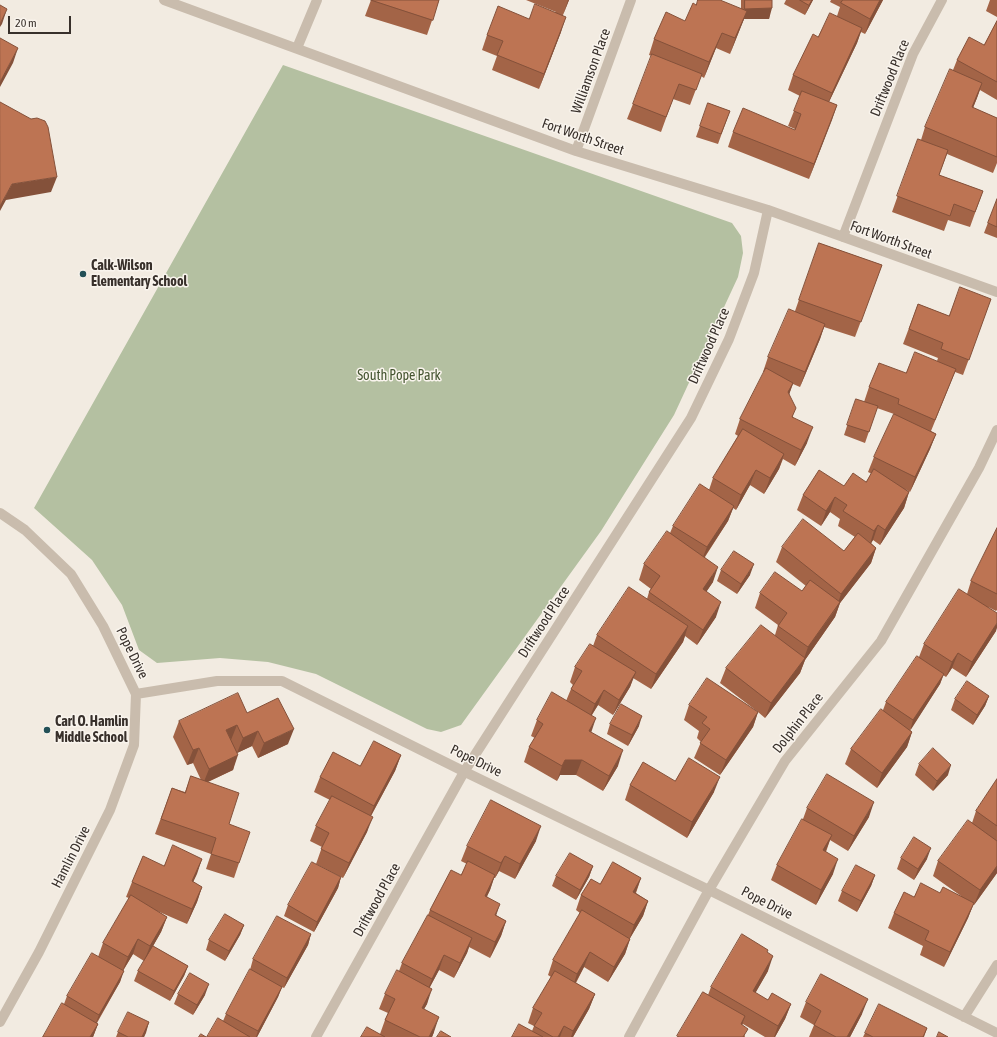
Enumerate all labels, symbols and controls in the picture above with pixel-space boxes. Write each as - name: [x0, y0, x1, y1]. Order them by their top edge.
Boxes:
- scale bar: [10, 8, 73, 34]
- text: 20 m: [15, 16, 37, 30]
- street label: Williamson Place: [568, 26, 614, 116]
- street label: Driftwood Place: [867, 37, 913, 119]
- street label: Fort Worth Street: [540, 115, 626, 159]
- street label: Fort Worth Street: [848, 217, 934, 263]
- place label: Calk-Wilson Elementary School: [91, 258, 187, 290]
- marker: Calk-Wilson Elementary School: [78, 269, 88, 279]
- street label: Driftwood Place: [685, 305, 733, 387]
- park label: South Pope Park: [357, 368, 441, 384]
- street label: Driftwood Place: [515, 583, 573, 661]
- street label: Pope Drive: [112, 624, 152, 682]
- street label: Dolphin Place: [769, 689, 827, 757]
- place label: Carl O. Hamlin Middle School: [55, 714, 128, 746]
- marker: Carl O. Hamlin Middle School: [42, 725, 52, 735]
- street label: Pope Drive: [447, 741, 505, 781]
- street label: Hamlin Drive: [48, 823, 94, 891]
- street label: Driftwood Place: [350, 860, 404, 940]
- street label: Pope Drive: [739, 883, 795, 923]

